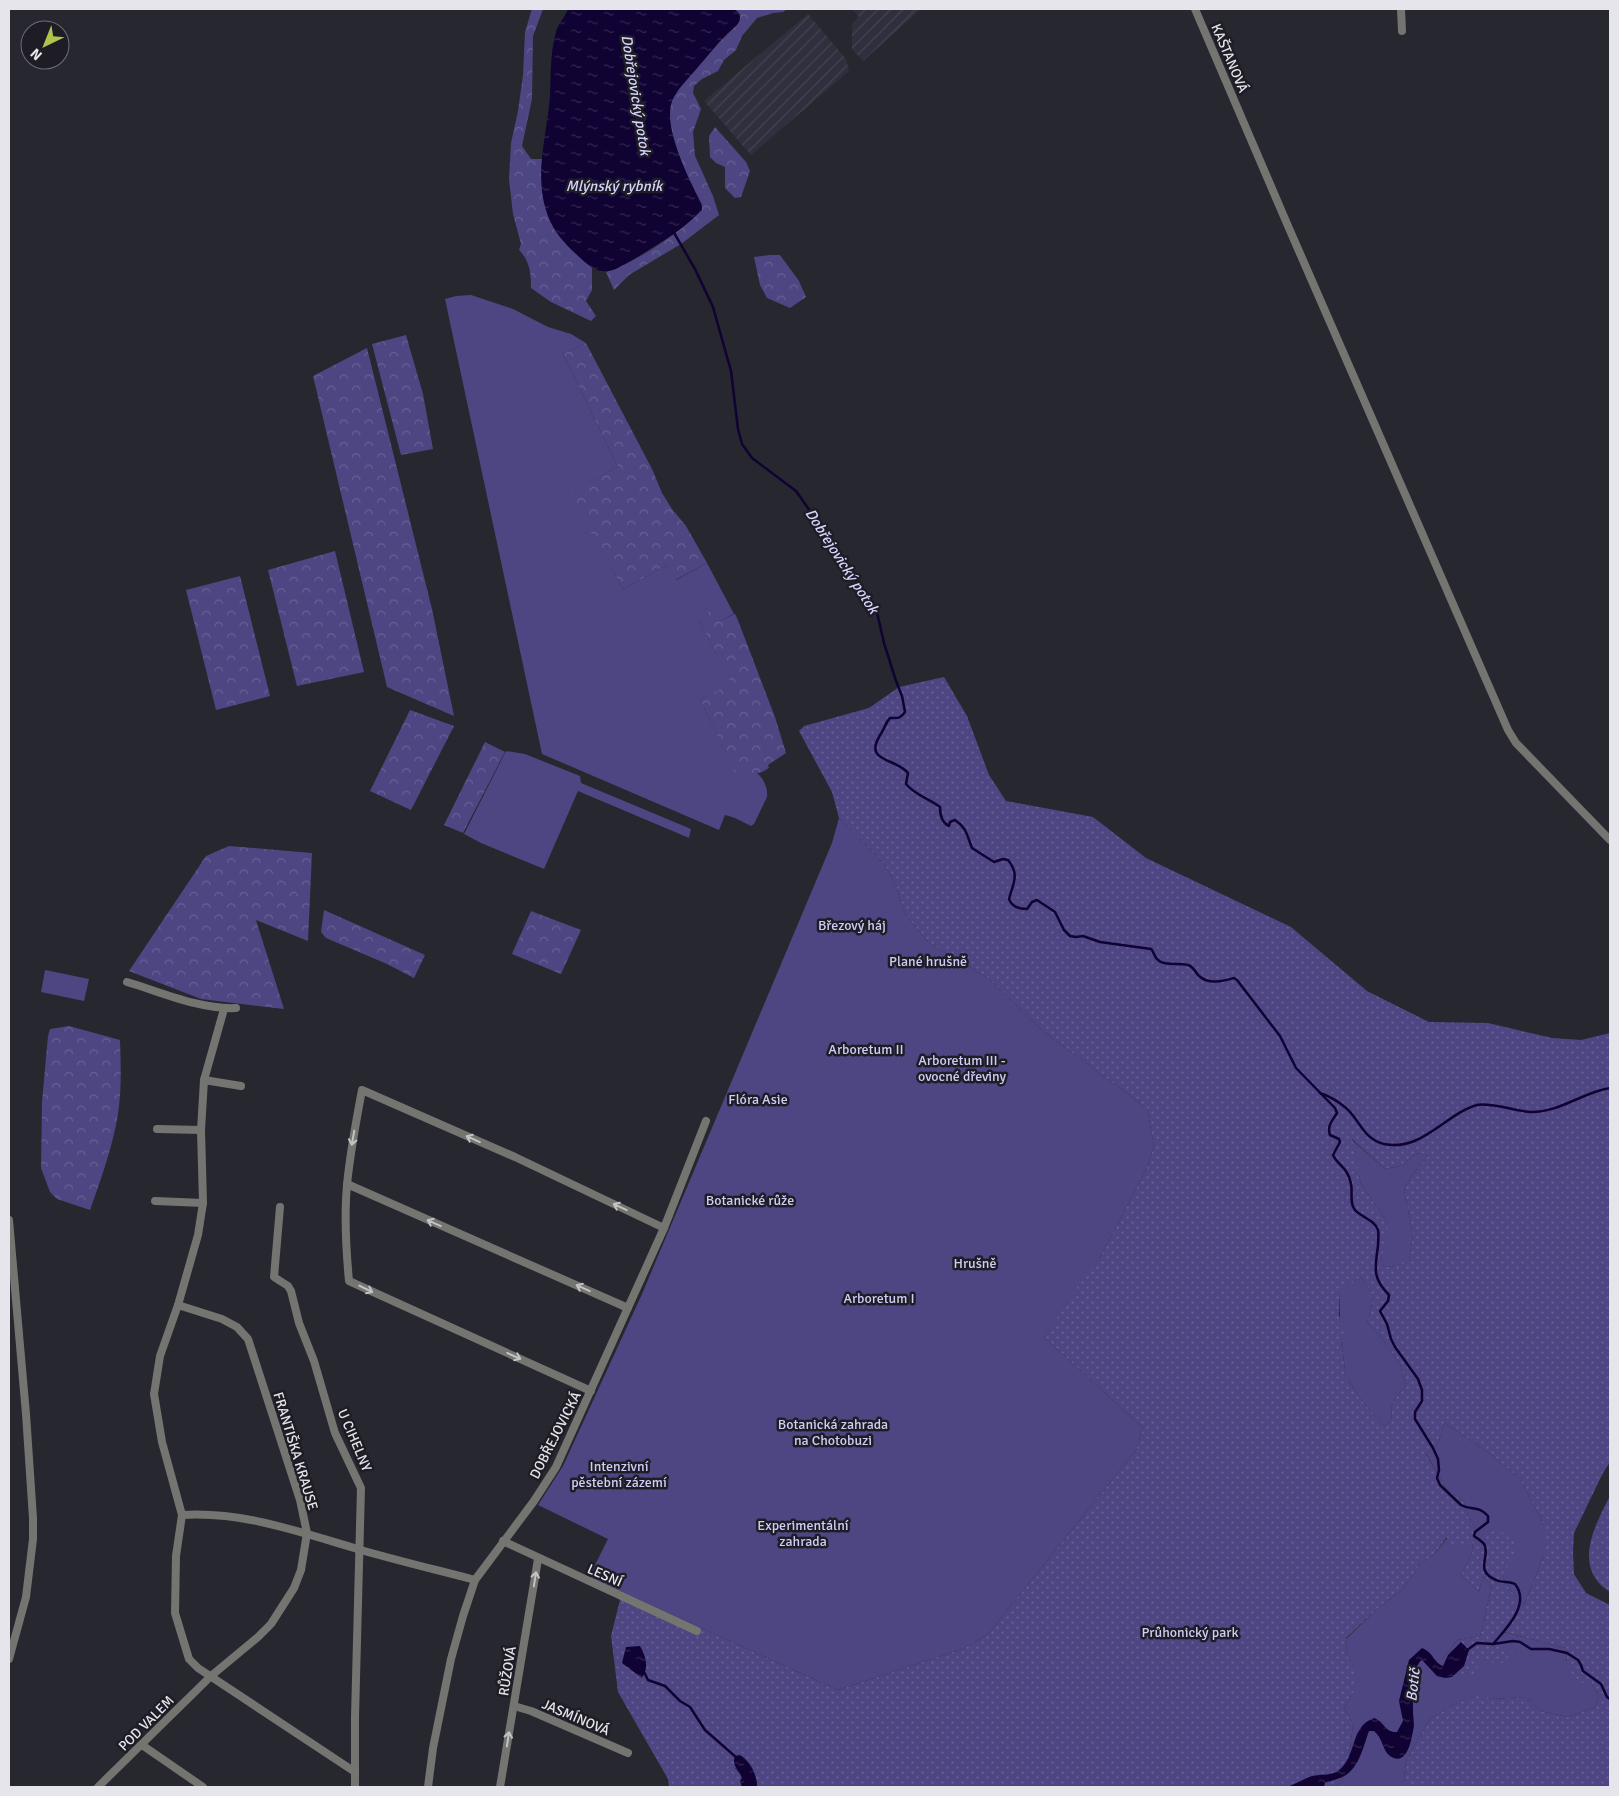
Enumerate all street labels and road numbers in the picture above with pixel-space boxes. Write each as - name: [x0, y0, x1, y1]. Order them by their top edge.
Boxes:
- street label: KAŠTANOVÁ: [1207, 21, 1252, 96]
- street label: DOBŘEJOVICKÁ: [526, 1388, 585, 1482]
- street label: FRANTIŠKA KRAUSE: [269, 1390, 322, 1512]
- street label: U CIHELNY: [334, 1406, 375, 1474]
- street label: LESNÍ: [585, 1560, 626, 1591]
- street label: RŮŽOVÁ: [495, 1645, 520, 1697]
- street label: POD VALEM: [115, 1692, 178, 1755]
- street label: JASMÍNOVÁ: [539, 1696, 613, 1740]

